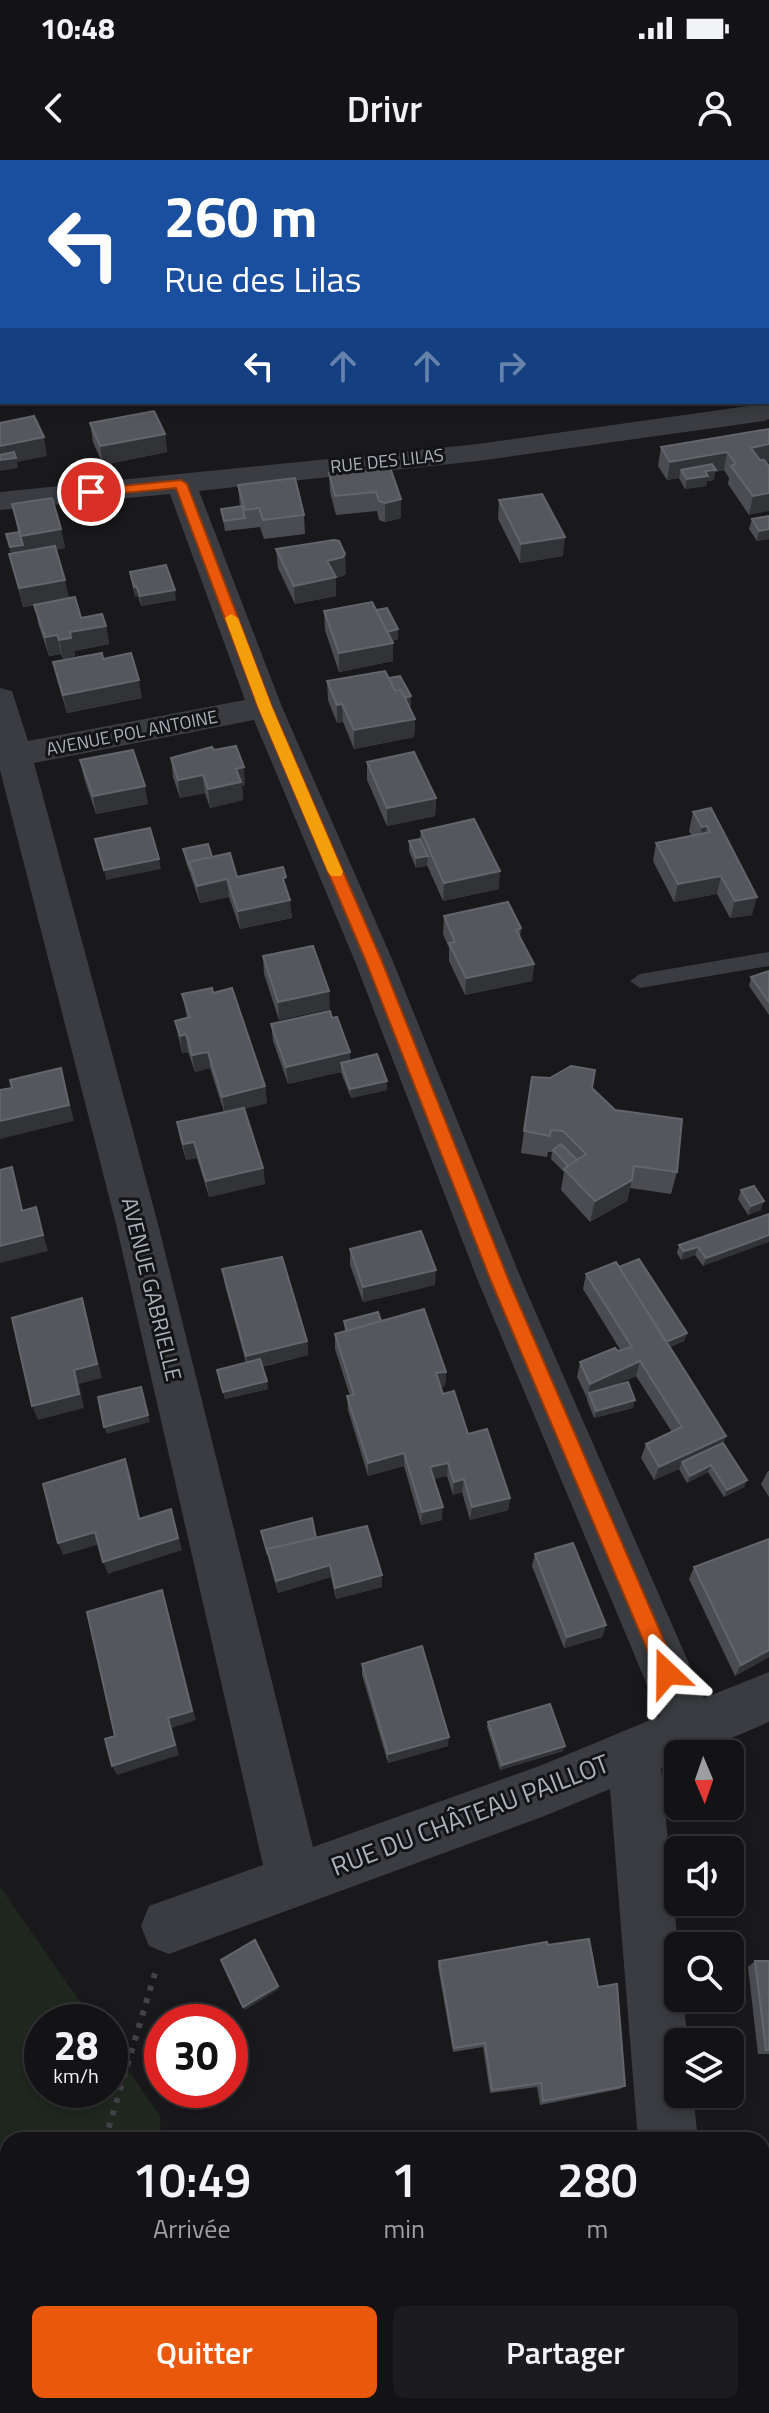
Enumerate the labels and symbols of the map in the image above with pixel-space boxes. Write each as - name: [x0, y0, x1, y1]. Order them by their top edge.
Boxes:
- street label: RUE DES LILAS: [329, 441, 445, 480]
- pin: [57, 458, 125, 526]
- street label: AVENUE POL ANTOINE: [44, 703, 220, 762]
- street label: AVENUE GABRIELLE: [113, 1194, 191, 1384]
- position arrow: [625, 1631, 709, 1715]
- north arrow: [664, 1740, 744, 1820]
- street label: RUE DU CHÂTEAU PAILLOT: [325, 1743, 615, 1886]
- speed limit sign: 30: [144, 2004, 248, 2108]

